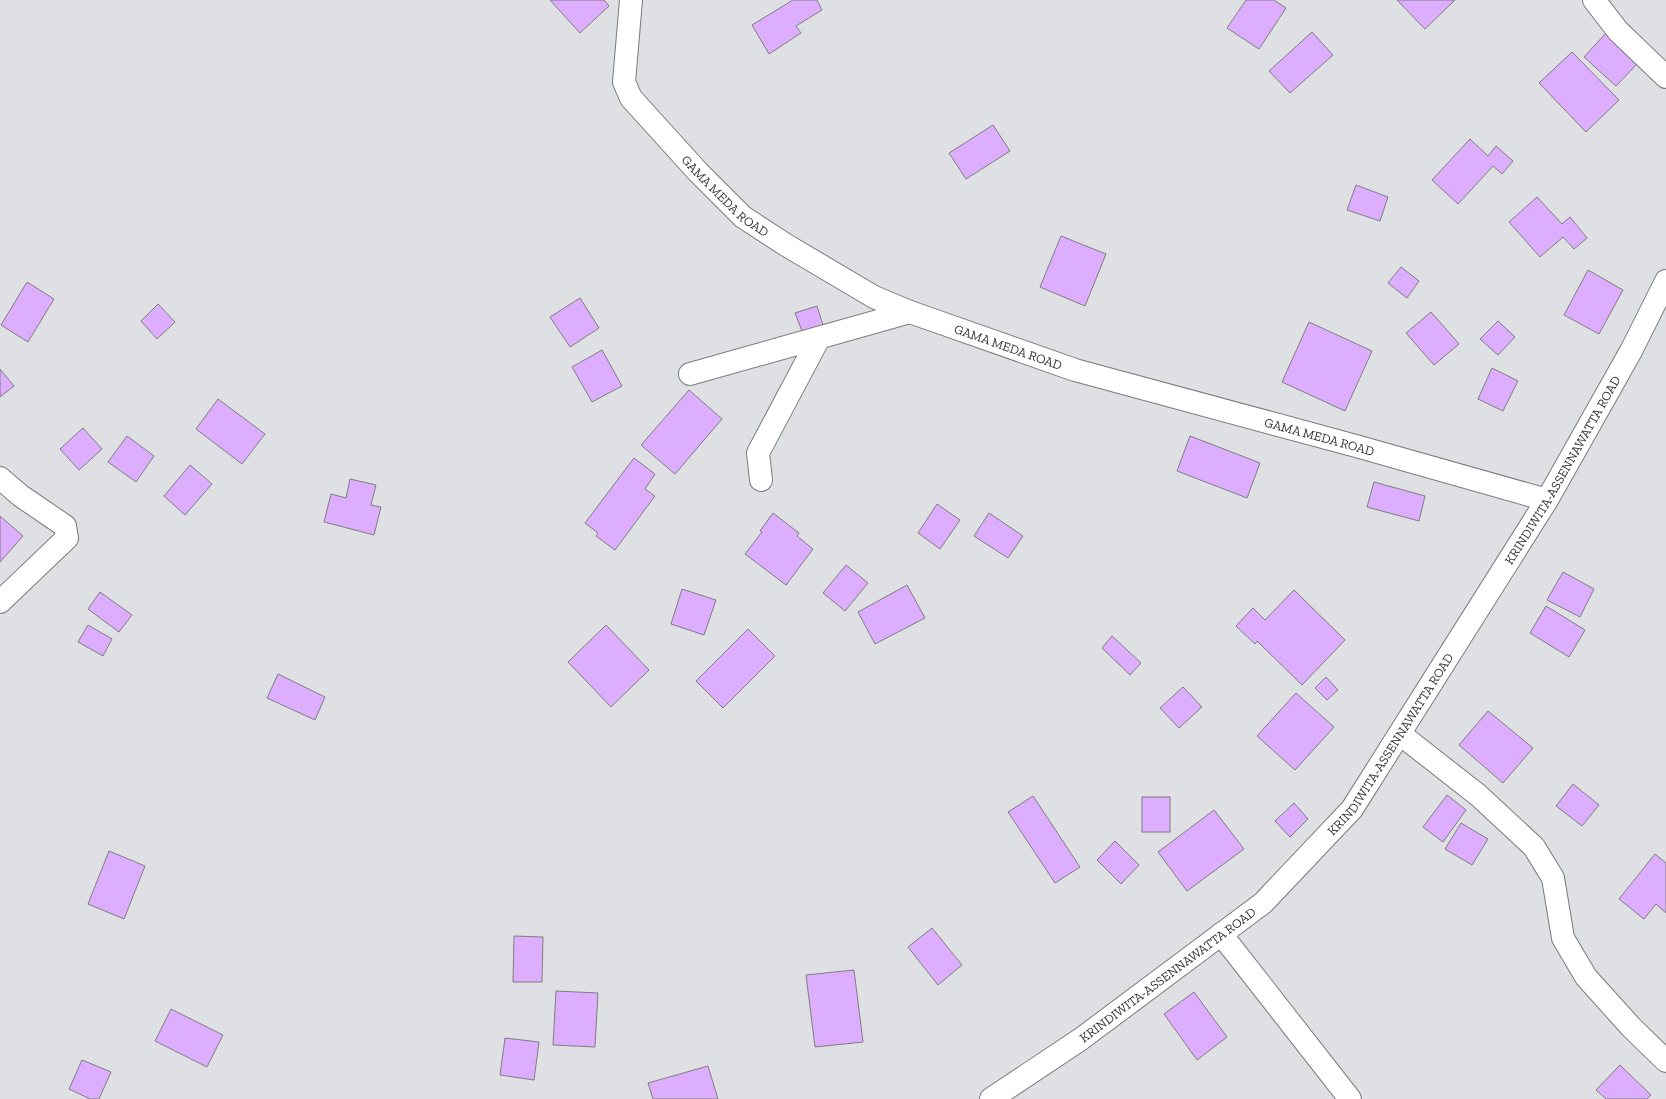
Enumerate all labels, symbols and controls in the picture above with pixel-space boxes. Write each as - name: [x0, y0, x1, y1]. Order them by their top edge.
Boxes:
- street label: GAMA MEDA ROAD: [679, 152, 772, 239]
- street label: GAMA MEDA ROAD: [952, 321, 1064, 372]
- street label: KRINDIWITA-ASSENNAWATTA ROAD: [1501, 373, 1623, 567]
- street label: GAMA MEDA ROAD: [1263, 414, 1376, 458]
- street label: KRINDIWITA-ASSENNAWATTA ROAD: [1324, 650, 1456, 838]
- street label: KRINDIWITA-ASSENNAWATTA ROAD: [1076, 904, 1258, 1045]

